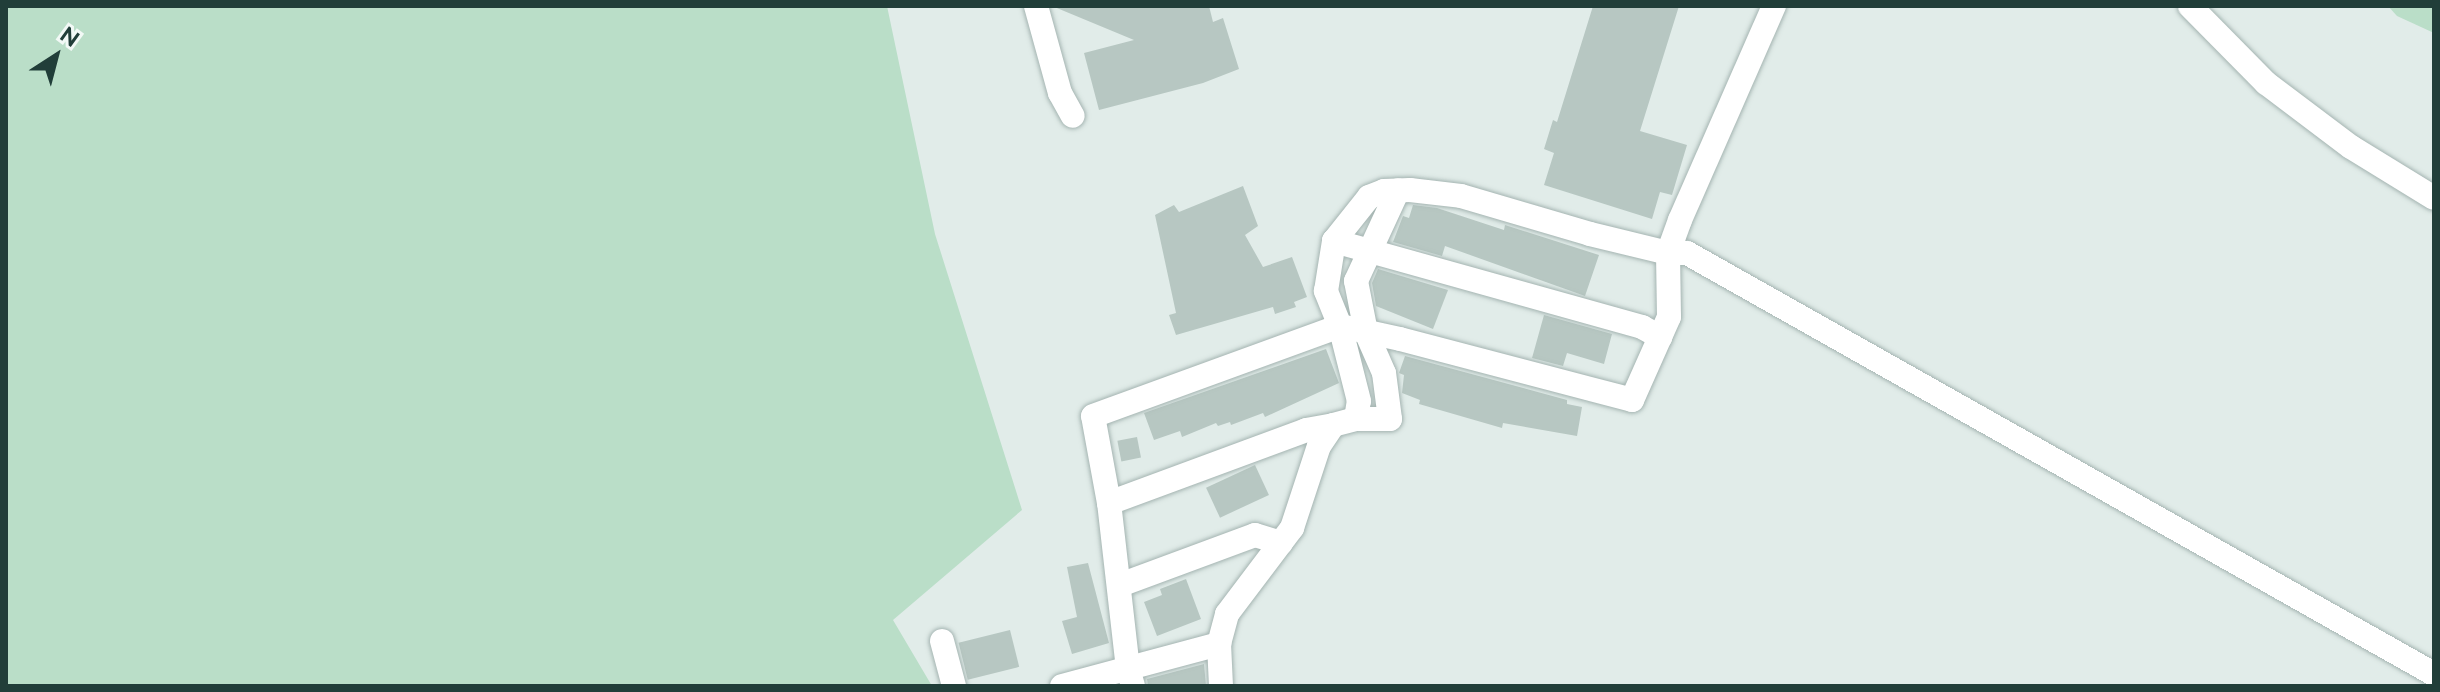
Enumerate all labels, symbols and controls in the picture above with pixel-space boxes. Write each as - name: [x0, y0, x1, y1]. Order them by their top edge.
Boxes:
- north arrow: [16, 16, 96, 96]
- text: N: [56, 21, 85, 52]

